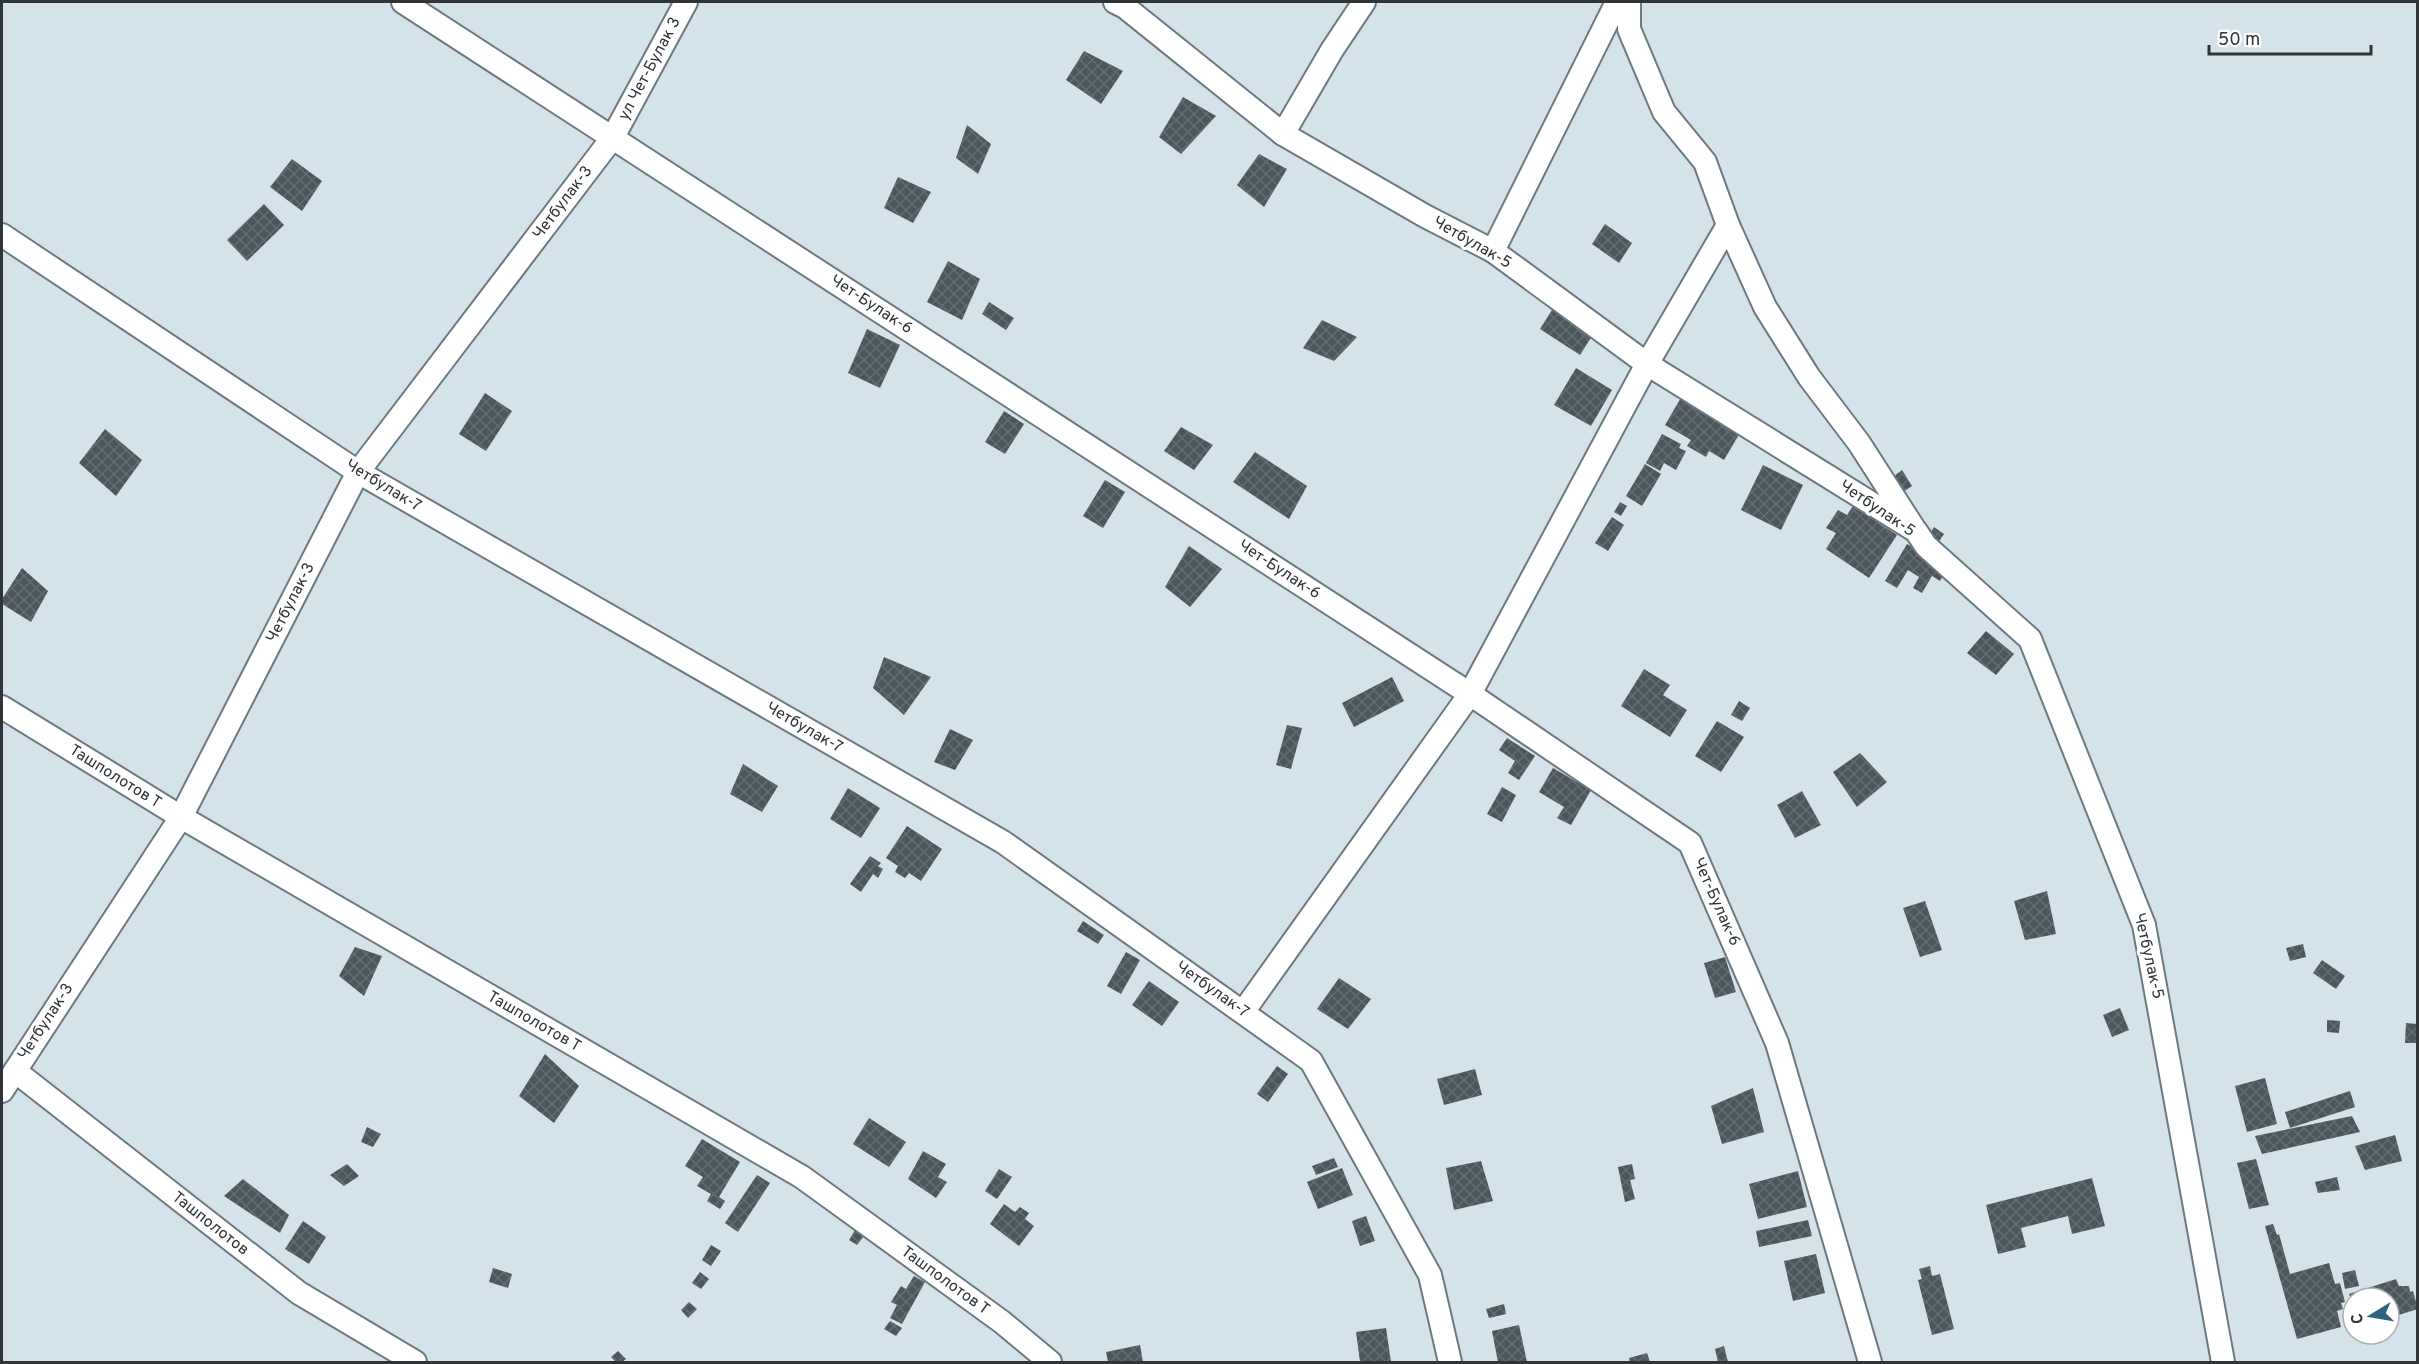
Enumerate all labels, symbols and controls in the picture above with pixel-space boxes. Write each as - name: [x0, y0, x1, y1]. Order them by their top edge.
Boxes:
- street label: ул Чет-Булак 3: [614, 14, 686, 124]
- scale bar: [2209, 18, 2371, 56]
- text: 50 m: [2218, 29, 2260, 52]
- street label: Четбулак-3: [529, 162, 597, 244]
- street label: Четбулак-5: [1429, 212, 1515, 274]
- street label: Чет-Булак-6: [826, 271, 916, 339]
- street label: Четбулак-7: [341, 455, 425, 517]
- street label: Четбулак-5: [1835, 476, 1919, 542]
- street label: Чет-Булак-6: [1234, 536, 1324, 604]
- street label: Четбулак-3: [262, 560, 320, 646]
- street label: Четбулак-7: [762, 698, 846, 758]
- street label: Ташполотов Т: [65, 741, 165, 813]
- street label: Чет-Булак-6: [1688, 855, 1744, 949]
- street label: Четбулак-5: [2128, 911, 2168, 1001]
- street label: Четбулак-7: [1171, 957, 1253, 1023]
- street label: Четбулак-3: [14, 980, 78, 1064]
- street label: Ташполотов Т: [484, 987, 584, 1057]
- street label: Ташполотов: [167, 1188, 253, 1260]
- street label: Ташполотов Т: [897, 1242, 993, 1320]
- north arrow: [2341, 1286, 2401, 1346]
- text: С: [2347, 1312, 2369, 1325]

